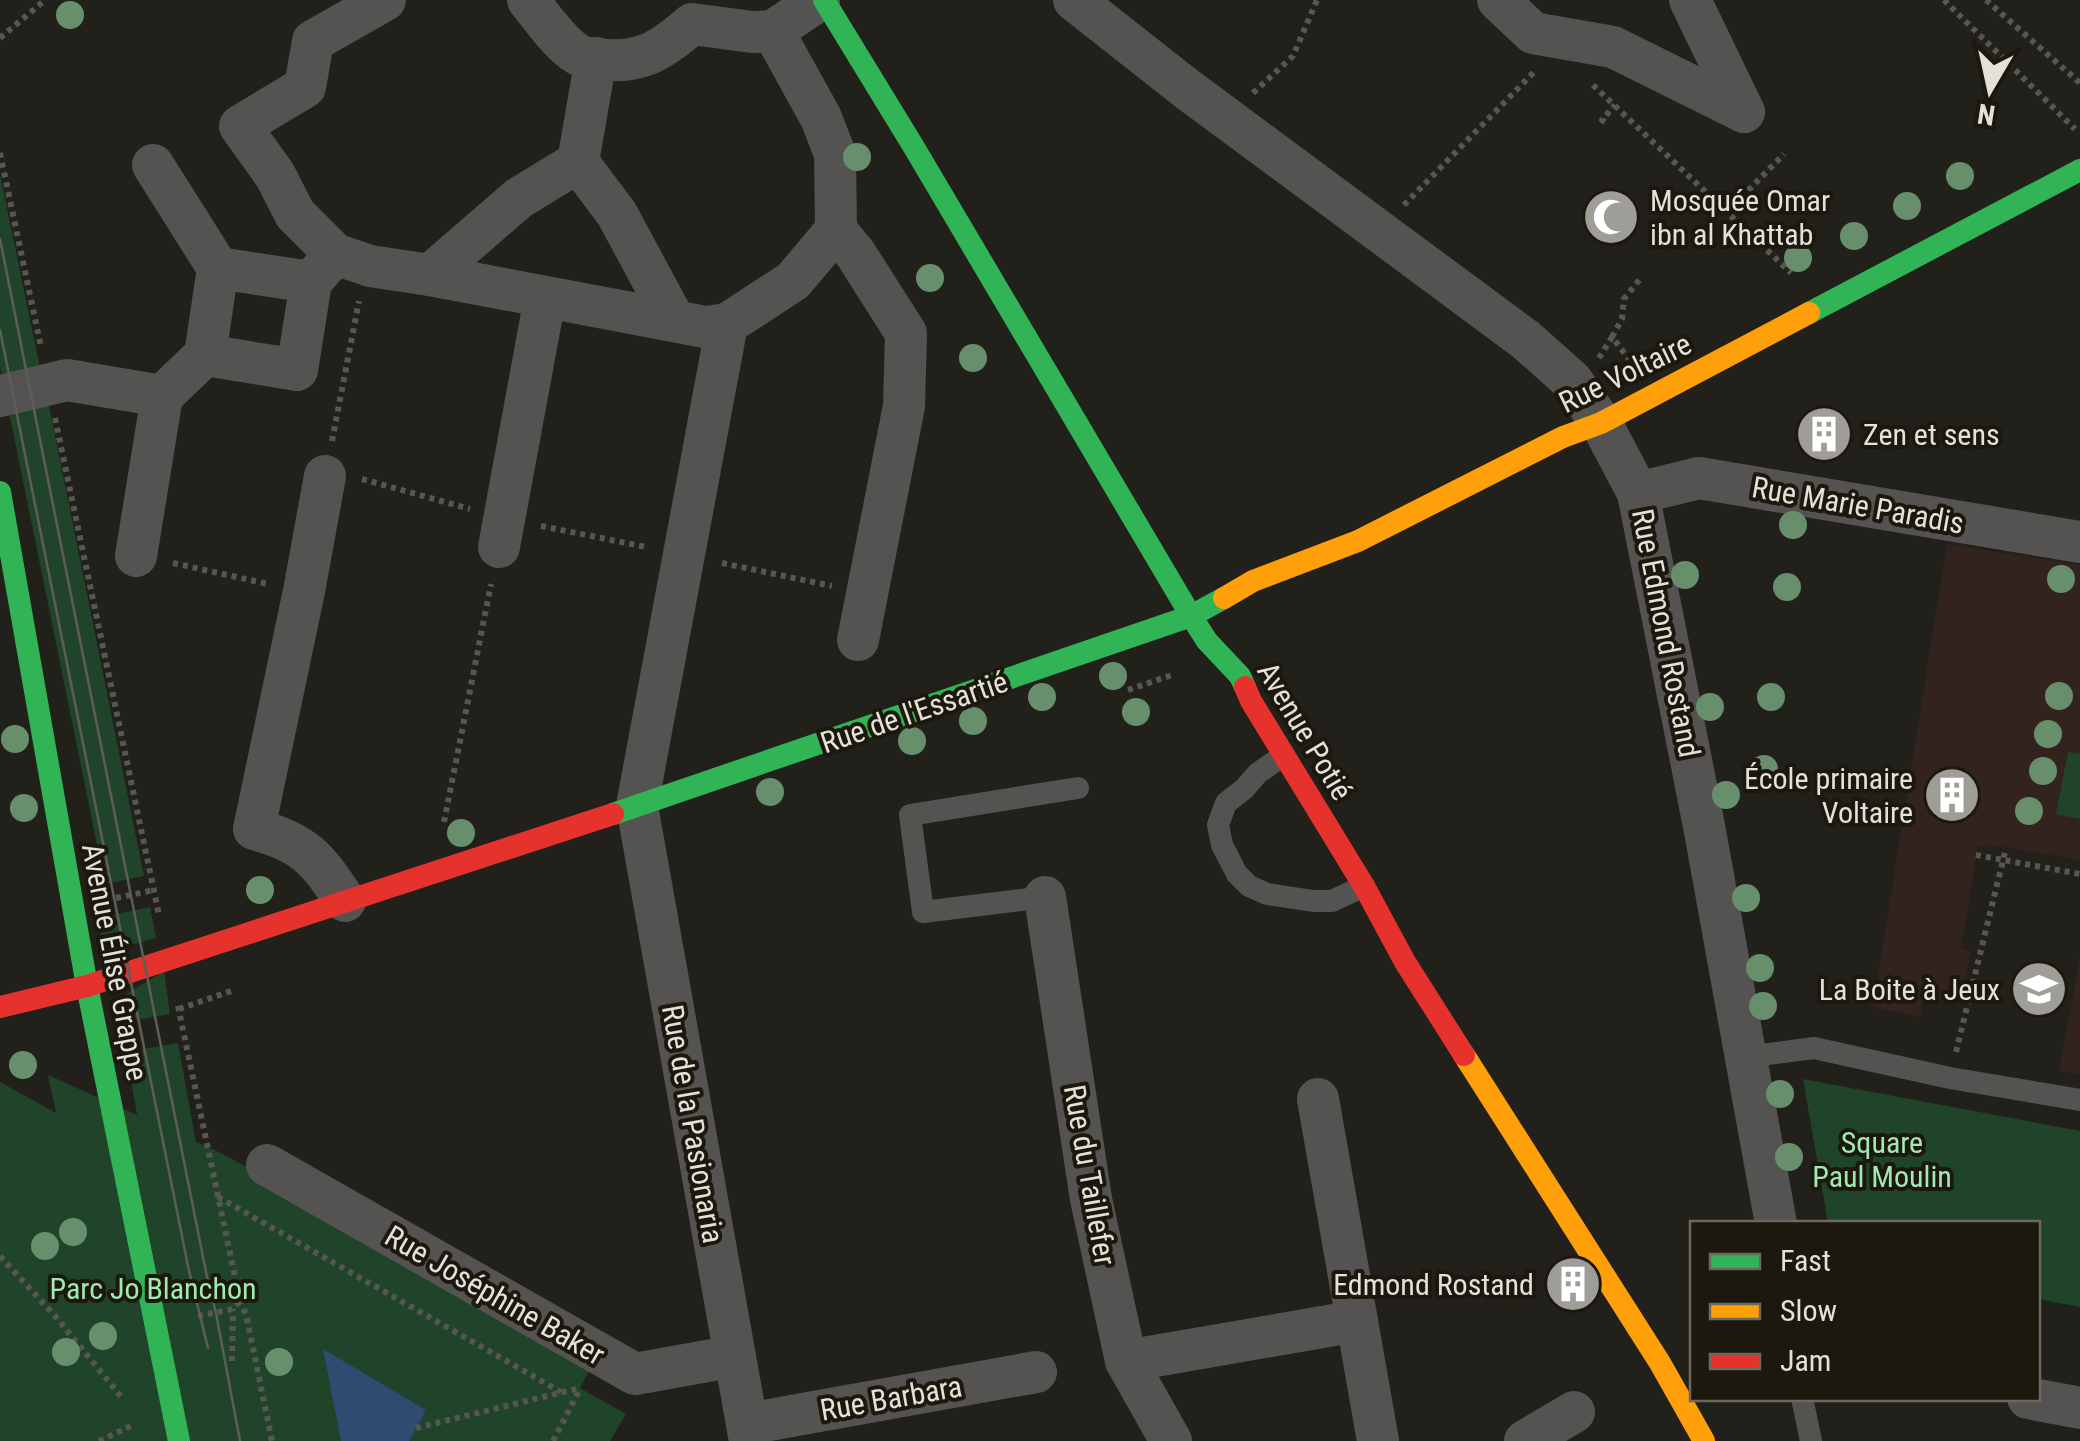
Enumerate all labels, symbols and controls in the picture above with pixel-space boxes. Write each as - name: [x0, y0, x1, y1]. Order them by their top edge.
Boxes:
- north arrow: [1940, 40, 2040, 140]
- text: N: [1975, 97, 1997, 132]
- place label: Mosquée Omar ibn al Khattab: [1650, 183, 1830, 252]
- mosque icon: Mosquée Omar ibn al Khattab: [1581, 187, 1641, 247]
- street label: Rue Voltaire: [1553, 326, 1697, 420]
- building icon: Zen et sens: [1794, 404, 1854, 464]
- place label: Zen et sens: [1863, 417, 2000, 452]
- street label: Rue Marie Paradis: [1749, 469, 1967, 541]
- street label: Rue Edmond Rostand: [1625, 506, 1707, 760]
- street label: Avenue Potié: [1250, 656, 1360, 806]
- street label: Rue de l'Essartié: [816, 664, 1012, 760]
- place label: École primaire Voltaire: [1744, 761, 1913, 830]
- building icon: École primaire Voltaire: [1922, 765, 1982, 825]
- street label: Avenue Élise Grappe: [75, 840, 155, 1084]
- school or university icon: La Boite à Jeux: [2009, 959, 2069, 1019]
- place label: La Boite à Jeux: [1819, 972, 2000, 1007]
- street label: Rue de la Pasionaria: [655, 1002, 731, 1246]
- street label: Rue du Taillefer: [1057, 1082, 1123, 1268]
- park label: Square Paul Moulin: [1812, 1125, 1952, 1194]
- street label: Rue Joséphine Baker: [379, 1218, 611, 1372]
- legend: [1690, 1221, 2040, 1401]
- text: Fast: [1780, 1243, 1831, 1278]
- building icon: Edmond Rostand: [1543, 1254, 1603, 1314]
- place label: Edmond Rostand: [1333, 1267, 1534, 1302]
- park label: Parc Jo Blanchon: [50, 1271, 256, 1306]
- text: Slow: [1780, 1293, 1837, 1328]
- text: Jam: [1780, 1343, 1831, 1378]
- street label: Rue Barbara: [817, 1368, 965, 1428]

